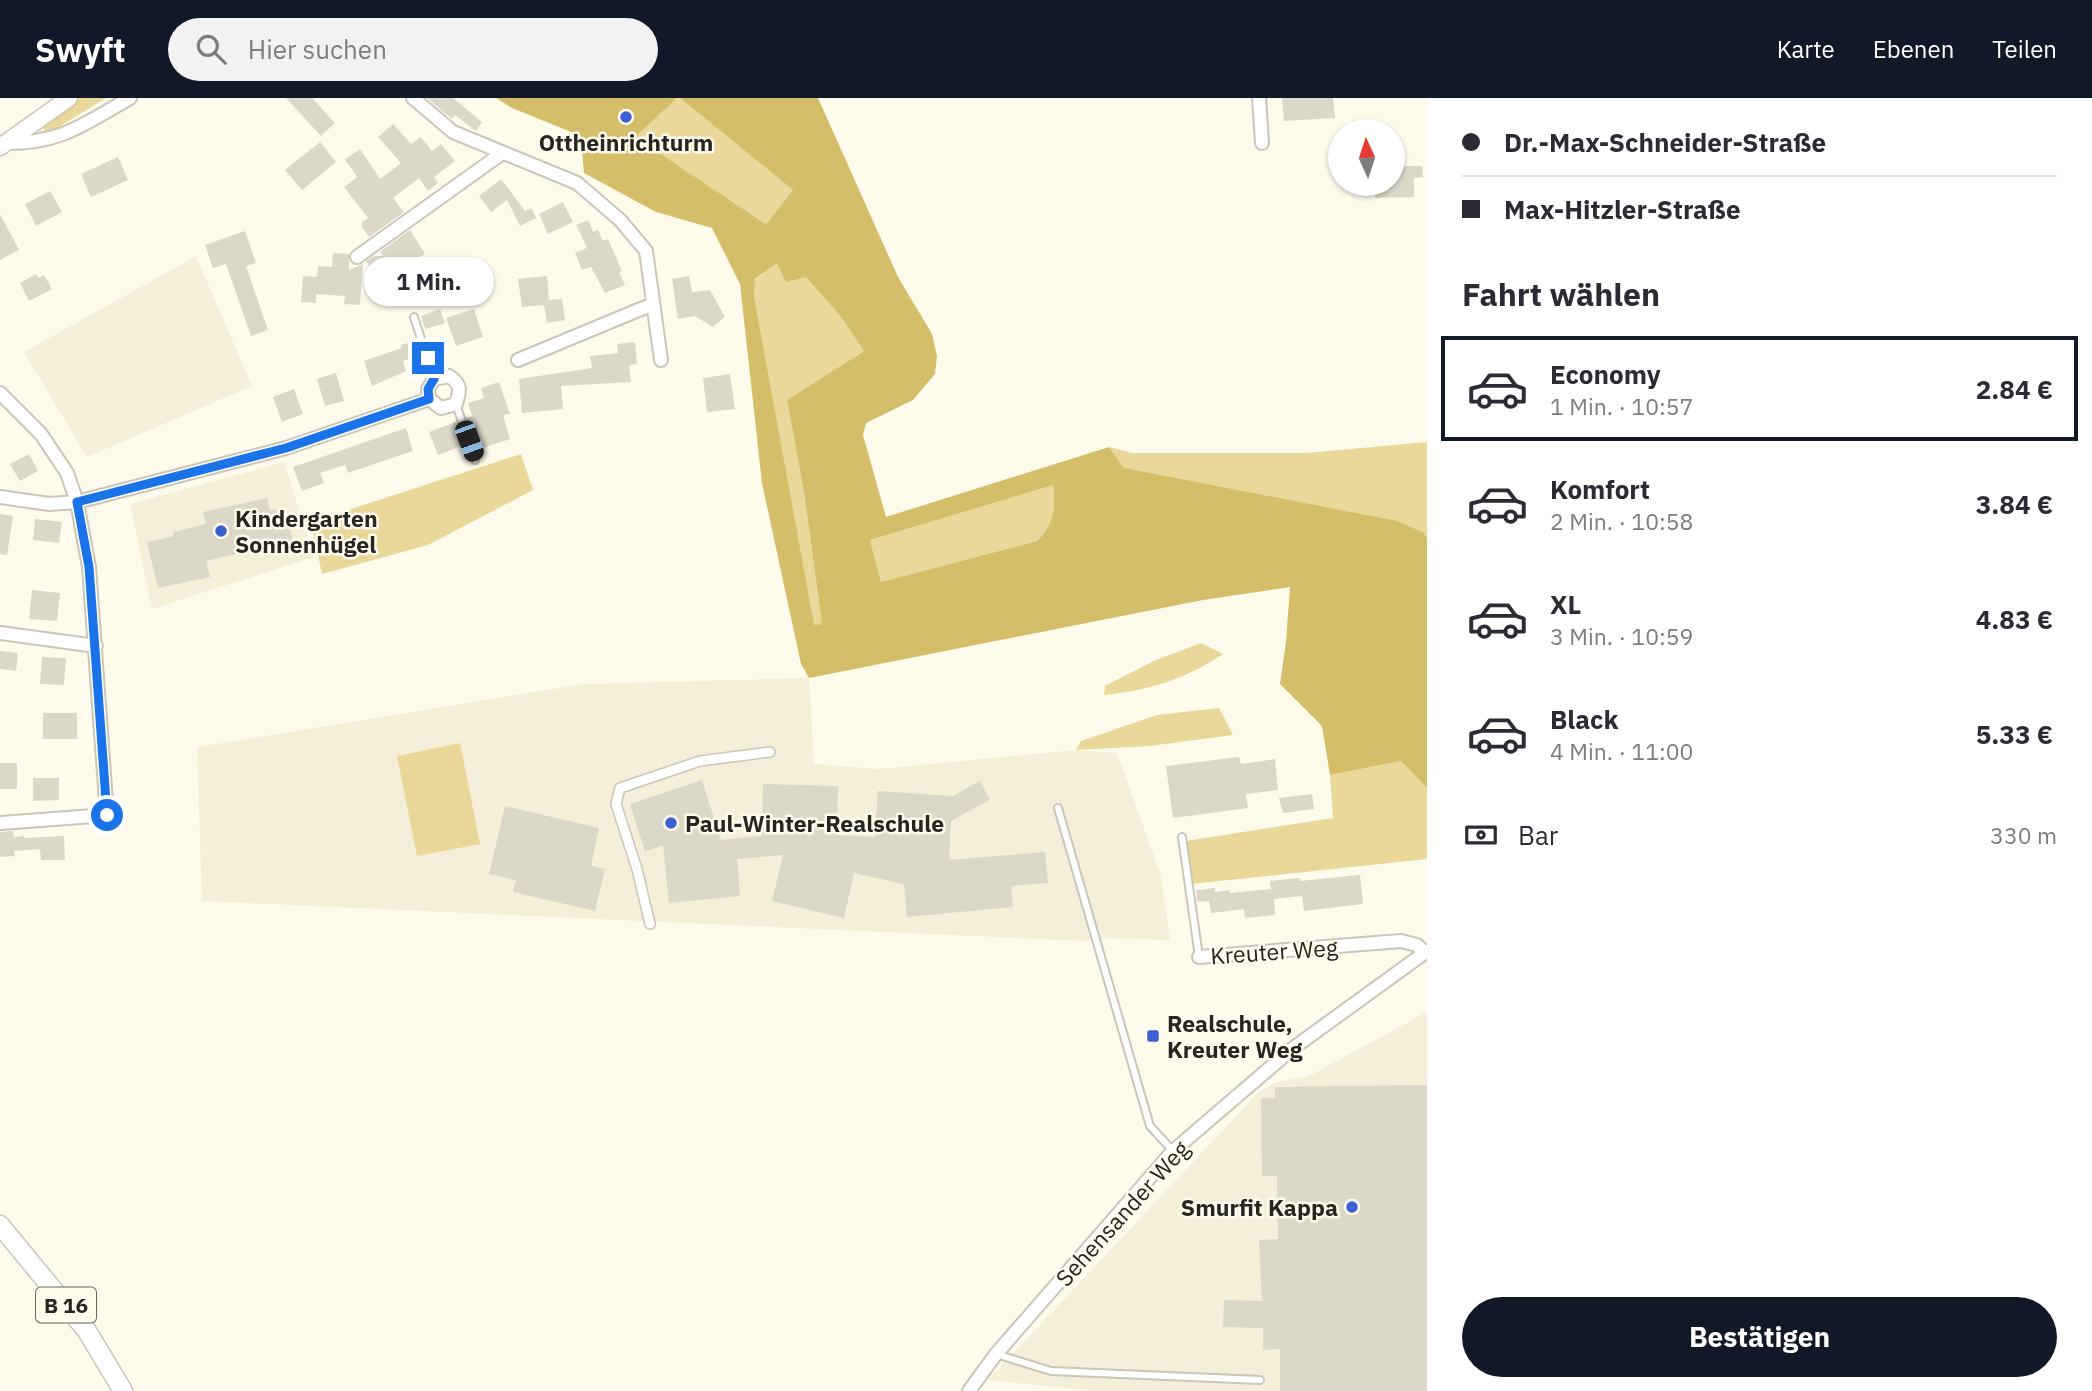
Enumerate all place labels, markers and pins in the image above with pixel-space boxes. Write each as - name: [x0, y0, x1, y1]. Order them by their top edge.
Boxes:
- marker: Ottheinrichturm: [618, 109, 634, 125]
- place label: Ottheinrichturm: [539, 127, 713, 157]
- place label: Kindergarten Sonnenhügel: [235, 503, 378, 559]
- marker: Kindergarten Sonnenhügel: [213, 523, 229, 539]
- place label: Paul-Winter-Realschule: [685, 808, 944, 838]
- marker: Paul-Winter-Realschule: [663, 815, 679, 831]
- place label: Realschule, Kreuter Weg: [1167, 1008, 1303, 1064]
- marker: Realschule, Kreuter Weg: [1145, 1028, 1161, 1044]
- place label: Smurfit Kappa: [1181, 1192, 1338, 1222]
- marker: Smurfit Kappa: [1344, 1199, 1360, 1215]

